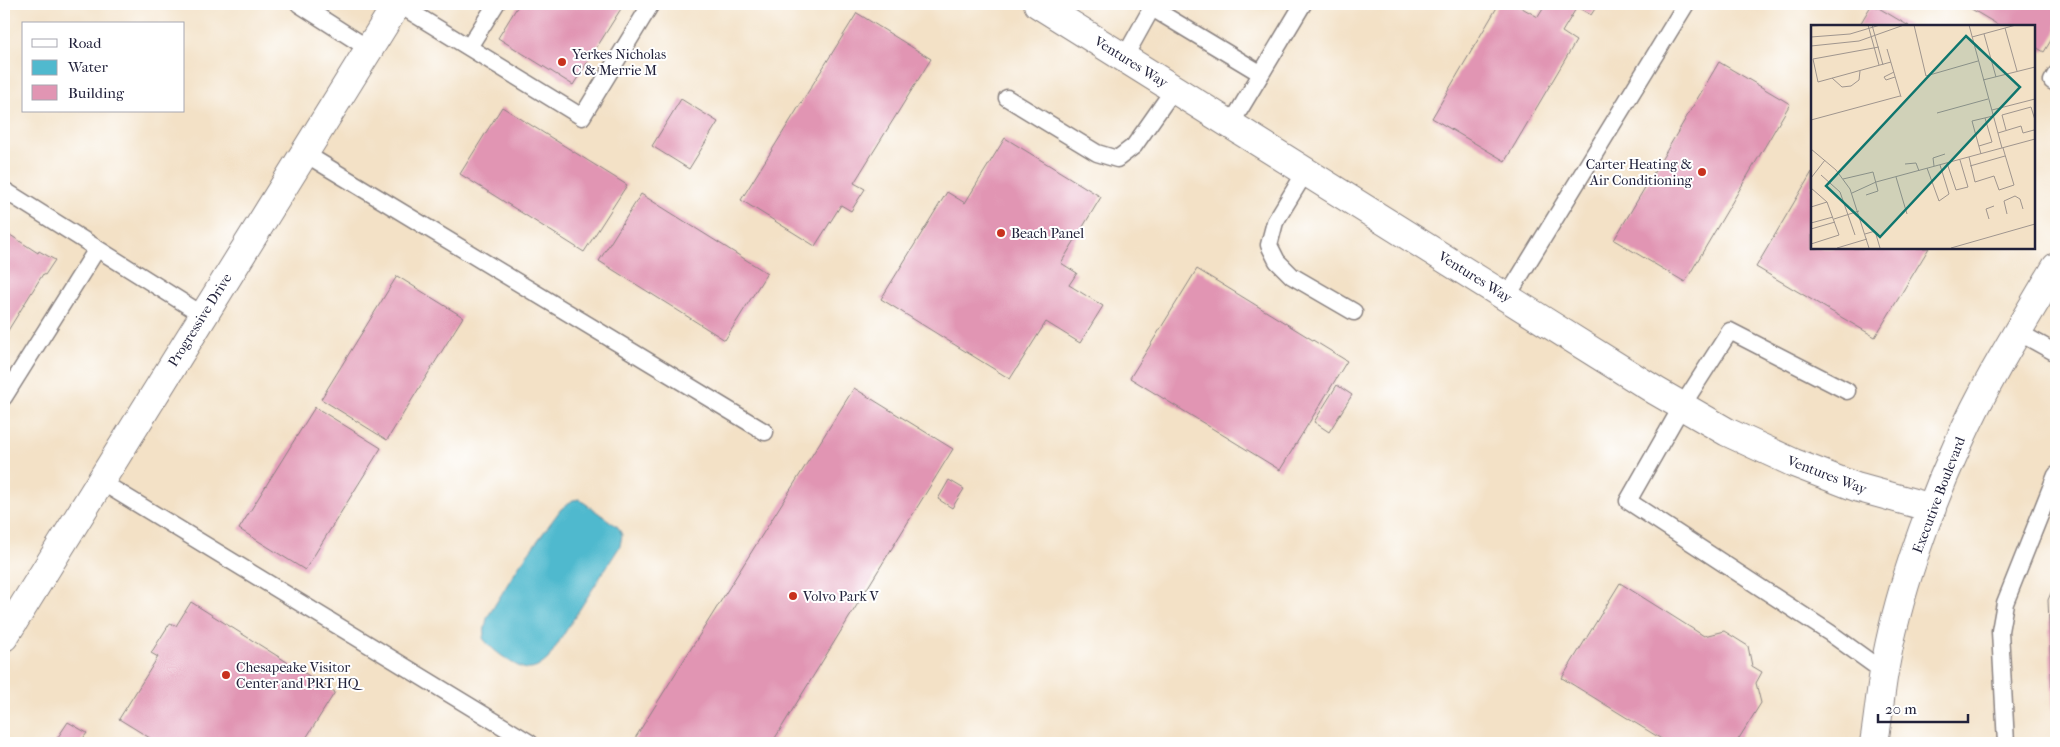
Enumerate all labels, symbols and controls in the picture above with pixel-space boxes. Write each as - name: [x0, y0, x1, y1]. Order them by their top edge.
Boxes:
- legend: [22, 22, 185, 112]
- inset map: [1811, 25, 2035, 249]
- street label: Ventures Way: [1090, 32, 1171, 92]
- text: Road: [68, 34, 102, 52]
- place label: Yerkes Nicholas C & Merrie M: [571, 46, 666, 79]
- marker: Yerkes Nicholas C & Merrie M: [556, 56, 568, 68]
- text: Water: [67, 58, 108, 76]
- text: Building: [68, 84, 125, 102]
- place label: Carter Heating & Air Conditioning: [1586, 156, 1693, 189]
- marker: Carter Heating & Air Conditioning: [1696, 166, 1708, 178]
- place label: Beach Panel: [1011, 225, 1084, 242]
- marker: Beach Panel: [995, 227, 1007, 239]
- street label: Ventures Way: [1434, 247, 1515, 307]
- street label: Progressive Drive: [164, 270, 236, 370]
- street label: Executive Boulevard: [1909, 434, 1969, 556]
- street label: Ventures Way: [1784, 452, 1870, 498]
- place label: Volvo Park V: [802, 588, 880, 605]
- marker: Volvo Park V: [787, 590, 799, 602]
- place label: Chesapeake Visitor Center and PRT HQ: [236, 659, 364, 692]
- marker: Chesapeake Visitor Center and PRT HQ: [220, 669, 232, 681]
- scale bar: [1878, 692, 1968, 724]
- text: 20 m: [1885, 700, 1917, 718]

